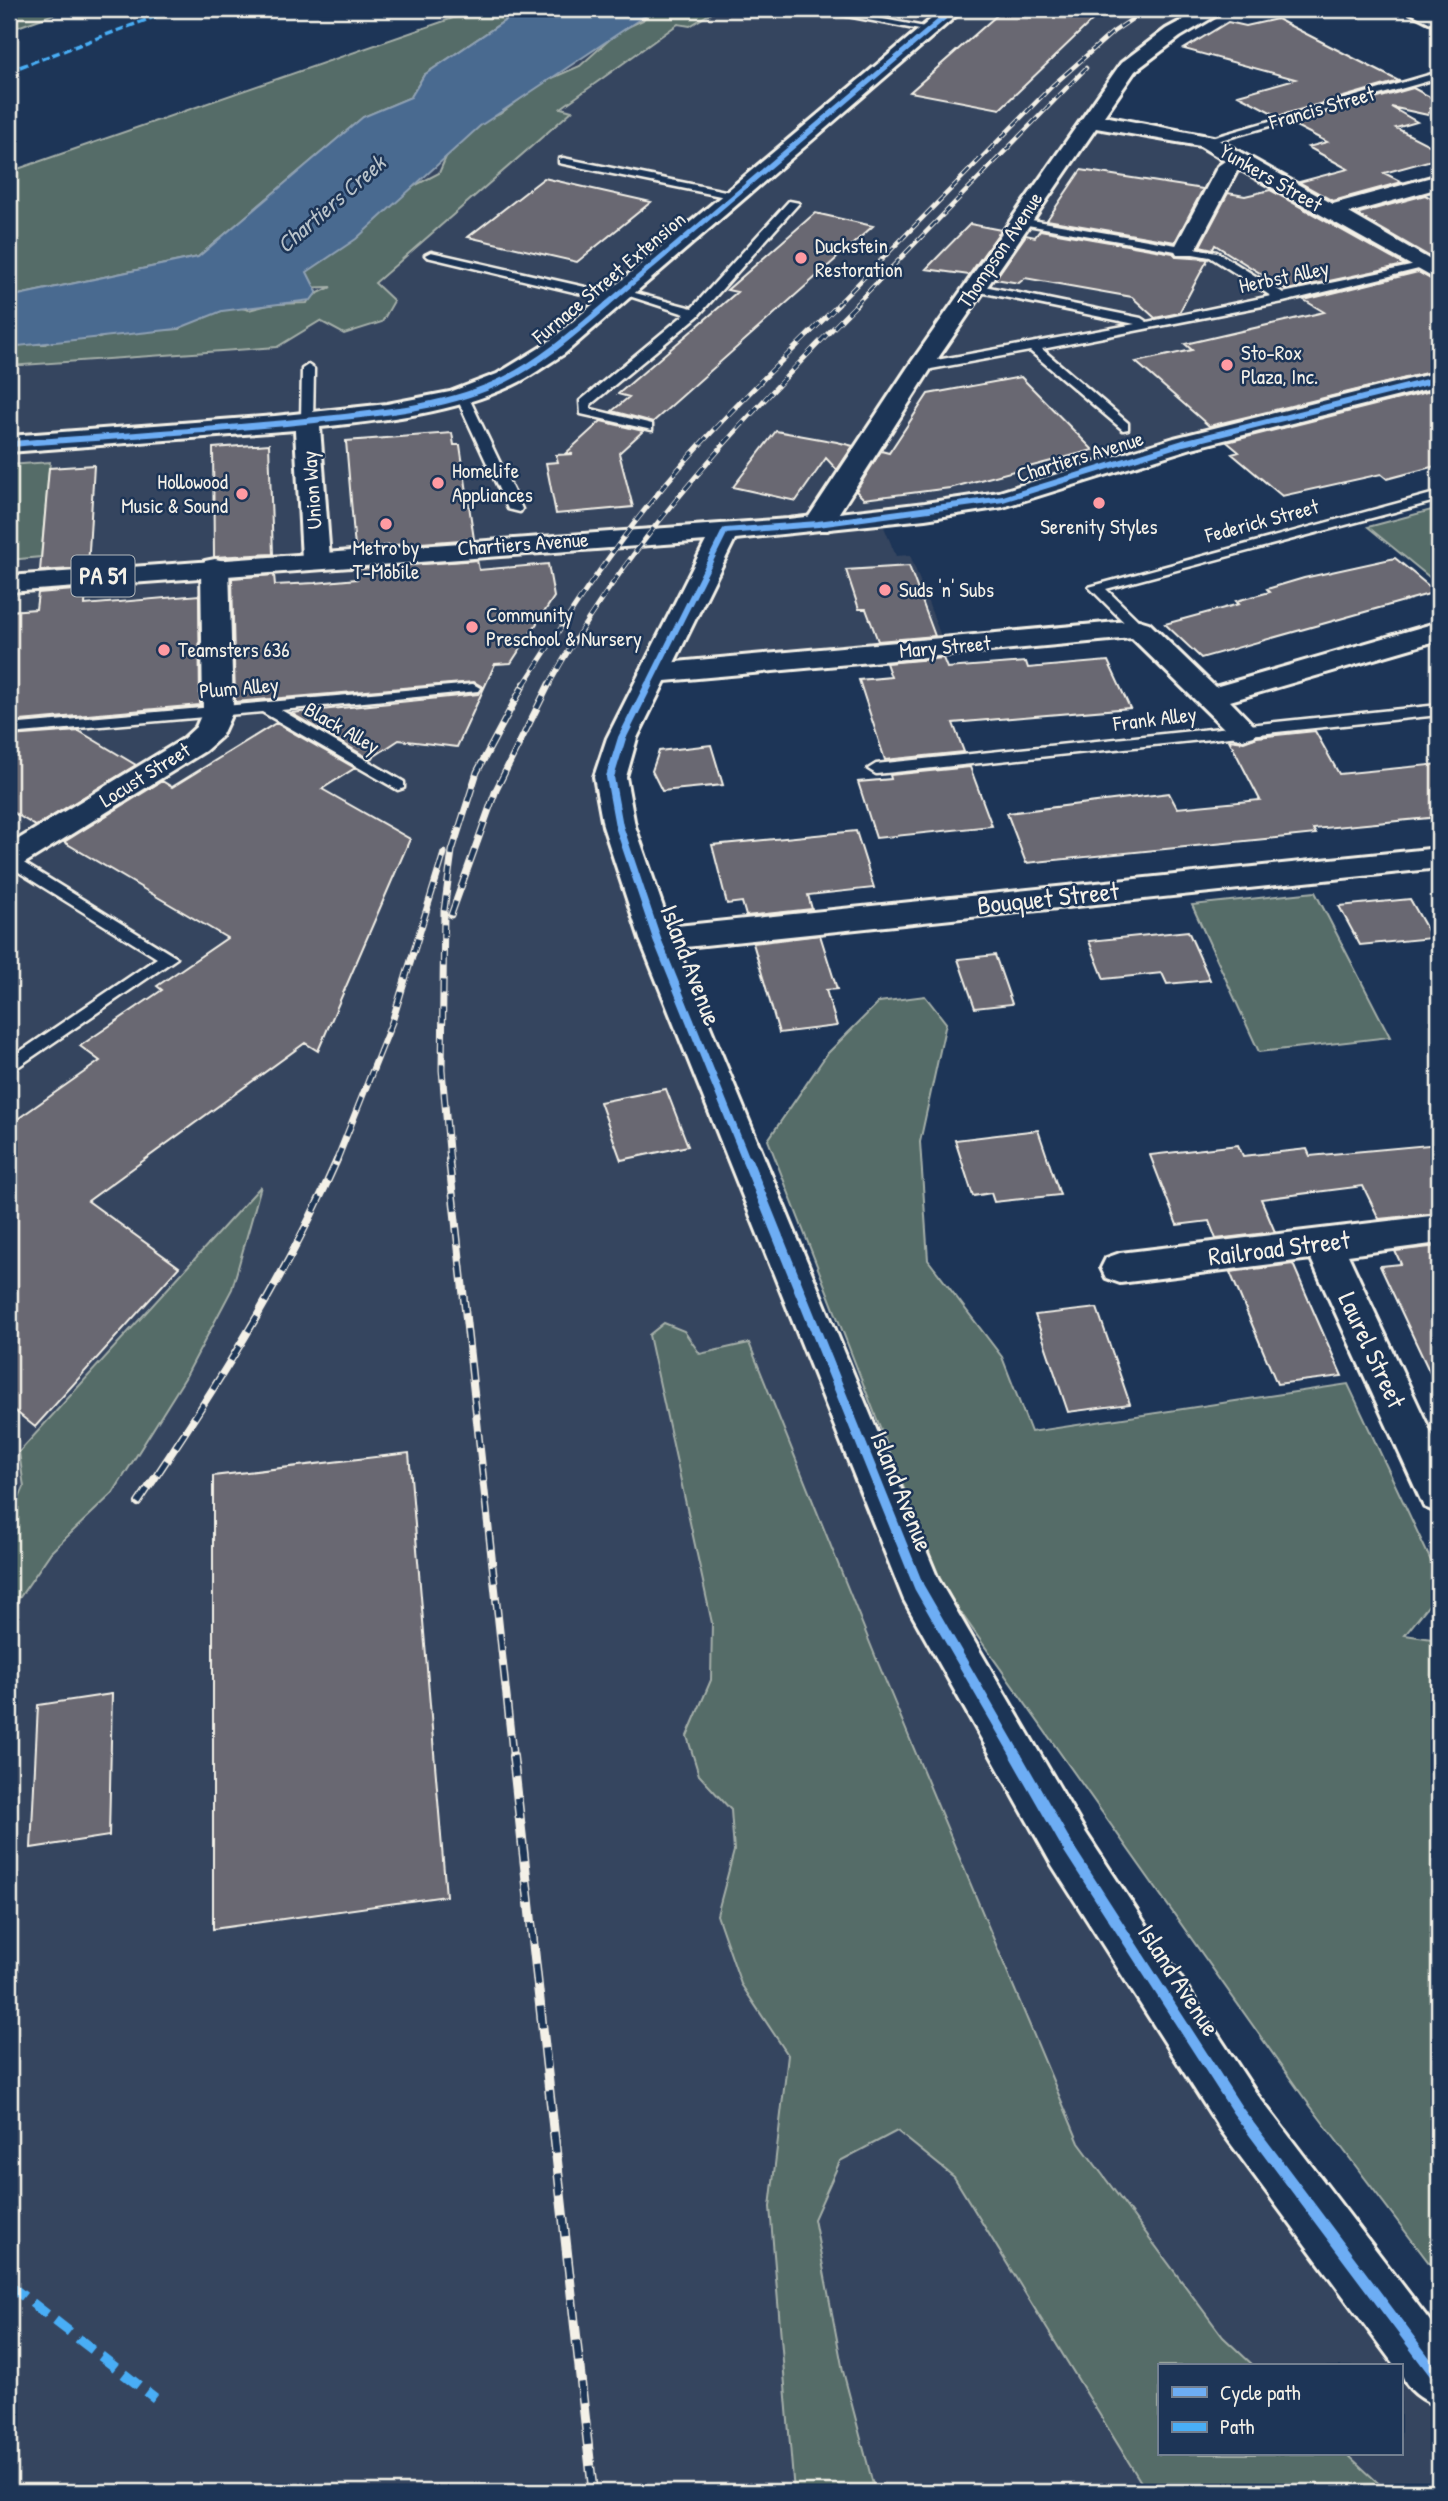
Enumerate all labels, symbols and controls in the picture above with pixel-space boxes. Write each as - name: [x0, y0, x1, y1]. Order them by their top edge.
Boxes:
- street label: Francis Street: [1265, 78, 1379, 137]
- street label: Yunkers Street: [1215, 136, 1329, 219]
- water label: Chartiers Creek: [270, 146, 394, 259]
- street label: Thompson Avenue: [950, 186, 1049, 314]
- street label: Furnace Street Extension: [525, 205, 691, 351]
- place label: Duckstein Restoration: [815, 231, 903, 284]
- marker: Duckstein Restoration: [793, 250, 809, 266]
- street label: Herbst Alley: [1236, 253, 1332, 300]
- place label: Sto-Rox Plaza, Inc.: [1241, 338, 1318, 391]
- marker: Sto-Rox Plaza, Inc.: [1219, 357, 1235, 373]
- street label: Chartiers Avenue: [1013, 423, 1147, 490]
- street label: Union Way: [294, 450, 329, 530]
- place label: Homelife Appliances: [452, 456, 533, 509]
- place label: Hollowood Music & Sound: [121, 467, 228, 520]
- marker: Homelife Appliances: [430, 475, 446, 491]
- marker: Hollowood Music & Sound: [234, 486, 250, 502]
- street label: Federick Street: [1201, 491, 1322, 550]
- marker: Serenity Styles: [1091, 495, 1107, 511]
- place label: Serenity Styles: [1040, 512, 1158, 541]
- marker: Metro by T-Mobile: [378, 516, 394, 532]
- street label: Chartiers Avenue: [457, 524, 589, 563]
- place label: Metro by T-Mobile: [353, 533, 420, 586]
- road number: PA 51: [72, 556, 134, 596]
- place label: Suds 'n' Subs: [899, 575, 994, 604]
- marker: Suds 'n' Subs: [877, 582, 893, 598]
- place label: Community Preschool & Nursery: [486, 600, 642, 653]
- marker: Community Preschool & Nursery: [464, 619, 480, 635]
- street label: Mary Street: [898, 628, 993, 665]
- place label: Teamsters 636: [178, 635, 290, 664]
- marker: Teamsters 636: [156, 642, 172, 658]
- street label: Plum Alley: [198, 670, 280, 705]
- street label: Black Alley: [299, 694, 385, 761]
- street label: Frank Alley: [1111, 699, 1198, 738]
- street label: Locust Street: [94, 735, 196, 814]
- street label: Bouquet Street: [975, 873, 1122, 922]
- street label: Island Avenue: [652, 899, 731, 1030]
- street label: Railroad Street: [1206, 1221, 1353, 1274]
- street label: Laurel Street: [1330, 1286, 1415, 1414]
- street label: Island Avenue: [862, 1425, 942, 1556]
- street label: Island Avenue: [1130, 1917, 1229, 2043]
- legend: [1158, 2364, 1402, 2456]
- text: Cycle path: [1220, 2378, 1301, 2407]
- text: Path: [1220, 2412, 1255, 2441]

